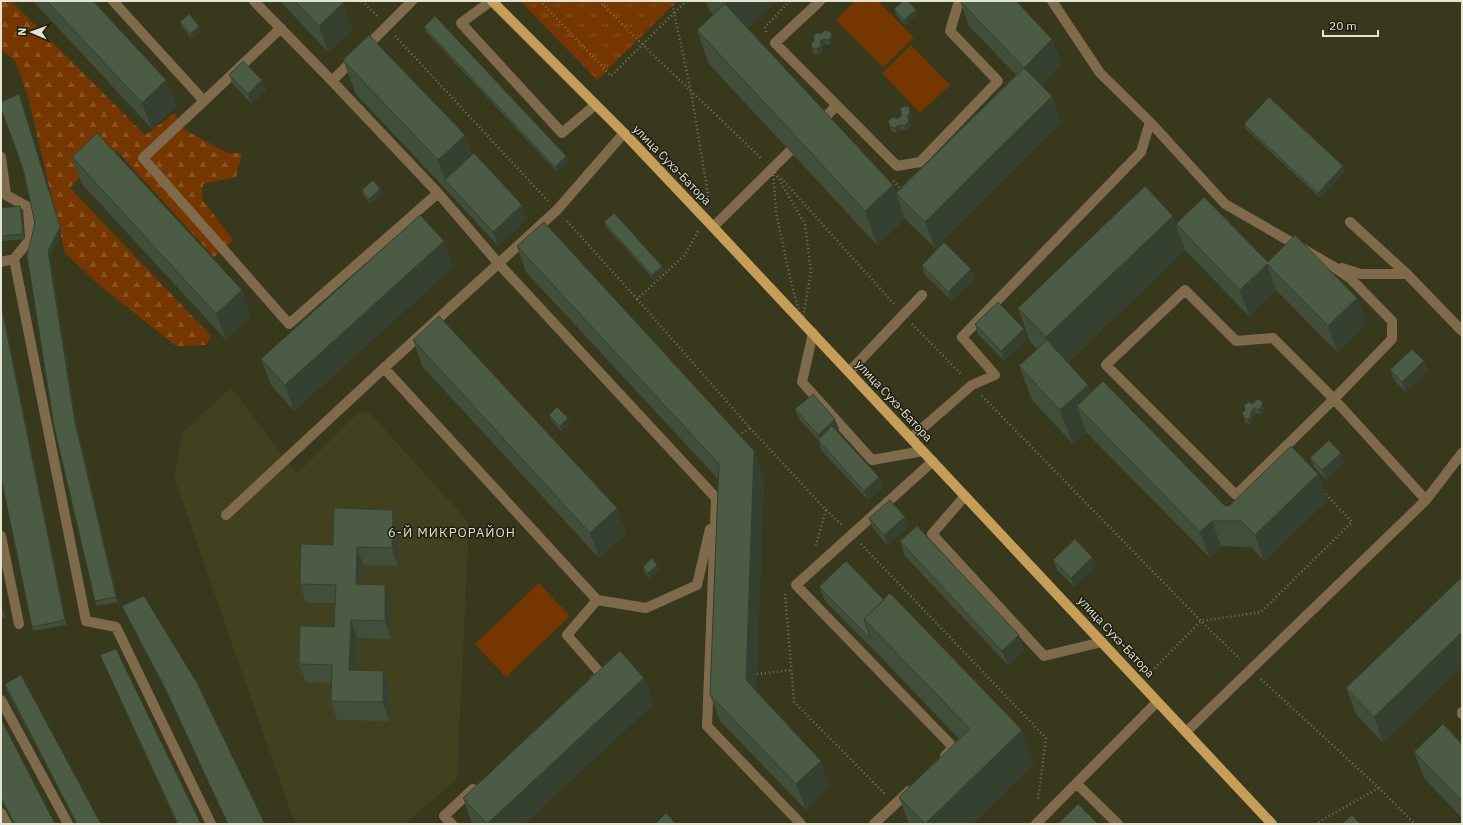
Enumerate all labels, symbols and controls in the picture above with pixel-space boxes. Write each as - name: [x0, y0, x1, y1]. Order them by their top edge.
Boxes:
- north arrow: [12, 12, 52, 52]
- scale bar: [1323, 12, 1378, 38]
- text: 20 m: [1329, 18, 1357, 33]
- text: N: [15, 27, 29, 36]
- street label: улица Сухэ-Батора: [630, 121, 715, 208]
- street label: улица Сухэ-Батора: [853, 357, 936, 445]
- district label: 6-Й МИКРОРАЙОН: [388, 524, 516, 541]
- street label: улица Сухэ-Батора: [1075, 593, 1158, 681]

